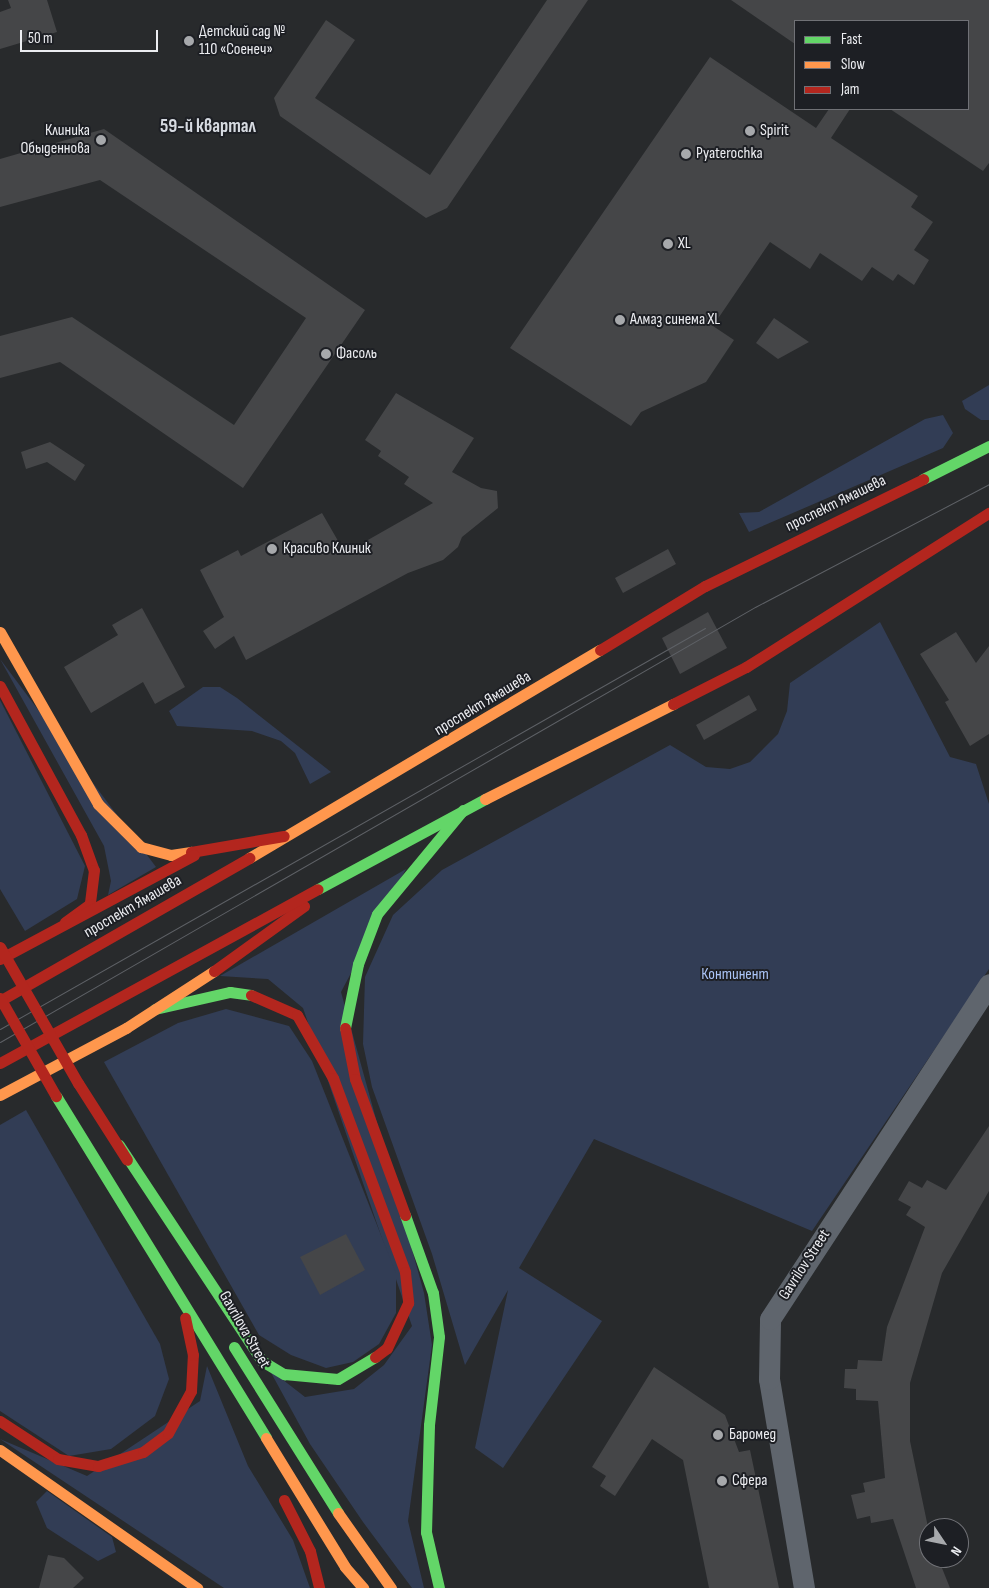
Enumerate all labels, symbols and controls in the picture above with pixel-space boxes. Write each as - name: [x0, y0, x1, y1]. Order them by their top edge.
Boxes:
- scale bar: [22, 20, 160, 52]
- legend: [794, 20, 969, 110]
- place label: Детский сад № 110 «Соенеч»: [199, 22, 285, 60]
- text: 50 m: [28, 29, 53, 48]
- text: Fast: [841, 30, 862, 49]
- marker: Детский сад № 110 «Соенеч»: [183, 35, 195, 47]
- text: Slow: [841, 55, 865, 74]
- text: Jam: [841, 80, 859, 99]
- district label: 59-й квартал: [160, 116, 256, 138]
- place label: Клиника Обыденнова: [20, 121, 90, 159]
- place label: Spirit: [760, 121, 789, 141]
- marker: Spirit: [744, 125, 756, 137]
- marker: Клиника Обыденнова: [94, 133, 108, 147]
- place label: Pyaterochka: [696, 144, 763, 164]
- marker: Pyaterochka: [680, 148, 692, 160]
- place label: XL: [678, 234, 691, 254]
- marker: XL: [662, 238, 674, 250]
- place label: Алмаз синема XL: [630, 310, 720, 330]
- marker: Алмаз синема XL: [614, 314, 626, 326]
- place label: Фасоль: [336, 344, 377, 364]
- marker: Фасоль: [320, 348, 332, 360]
- street label: проспект Ямашева: [783, 471, 889, 537]
- place label: Красиво Клиник: [283, 539, 371, 559]
- marker: Красиво Клиник: [265, 542, 279, 556]
- street label: проспект Ямашева: [431, 668, 535, 740]
- street label: проспект Ямашева: [81, 871, 185, 943]
- park label: Континент: [701, 965, 769, 985]
- street label: Gavrilov Street: [775, 1226, 835, 1304]
- street label: Gavrilova Street: [214, 1288, 274, 1372]
- place label: Баромед: [729, 1425, 776, 1445]
- marker: Баромед: [711, 1428, 725, 1442]
- place label: Сфера: [732, 1471, 767, 1491]
- marker: Сфера: [716, 1475, 728, 1487]
- north arrow: [919, 1518, 969, 1568]
- text: N: [947, 1543, 965, 1559]

